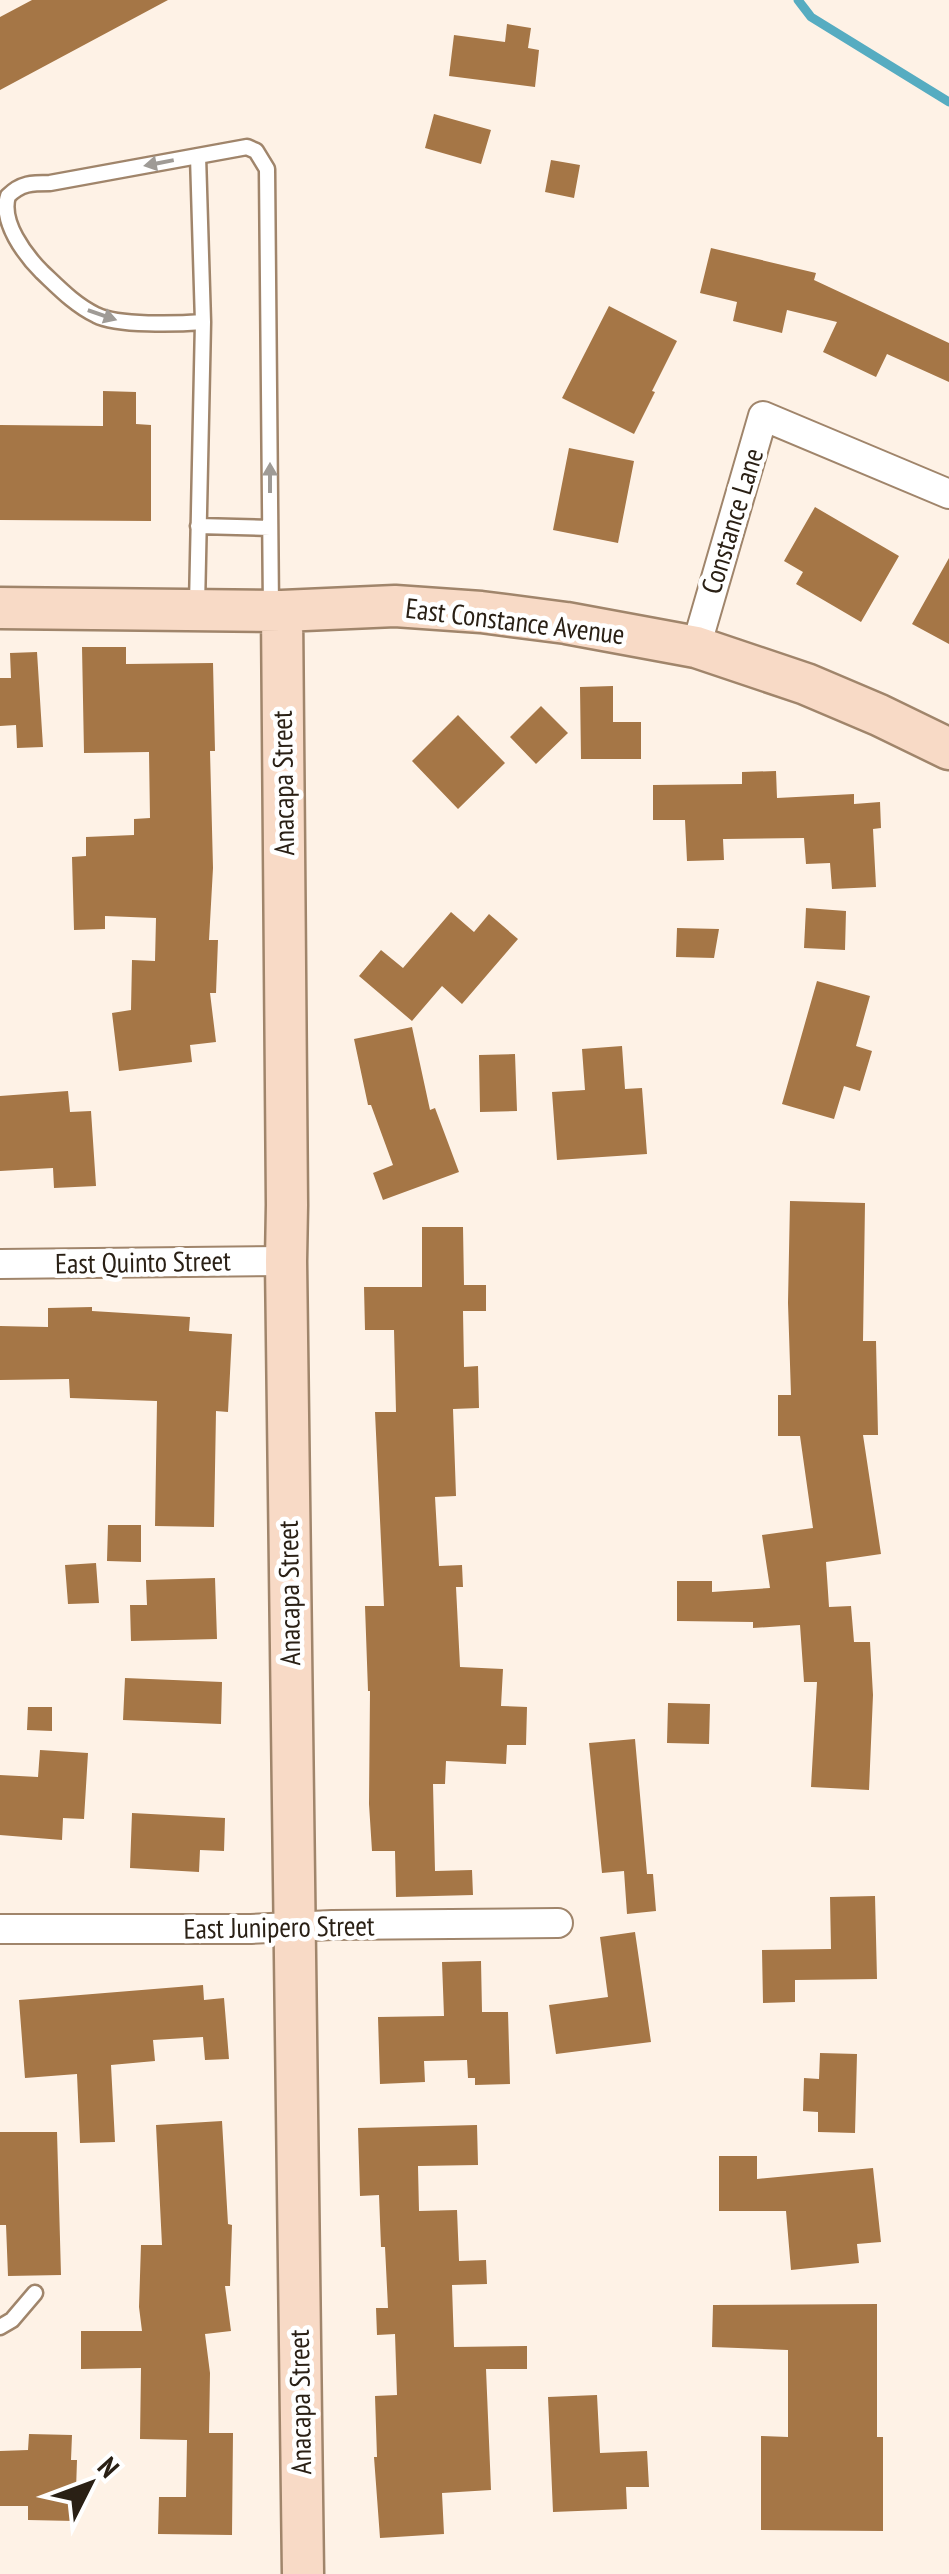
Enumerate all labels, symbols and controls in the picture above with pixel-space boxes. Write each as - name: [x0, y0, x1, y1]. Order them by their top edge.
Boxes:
- one-way arrow: [143, 156, 174, 171]
- one-way arrow: [87, 308, 117, 323]
- street label: Constance Lane: [692, 444, 771, 598]
- one-way arrow: [262, 462, 278, 494]
- street label: East Constance Avenue: [403, 589, 627, 652]
- street label: Anacapa Street: [263, 710, 302, 856]
- street label: East Quinto Street: [55, 1241, 231, 1282]
- street label: Anacapa Street: [269, 1520, 308, 1666]
- street label: East Junipero Street: [183, 1906, 375, 1947]
- street label: Anacapa Street: [280, 2329, 319, 2475]
- north arrow: [40, 2434, 140, 2534]
- text: N: [90, 2449, 128, 2485]

